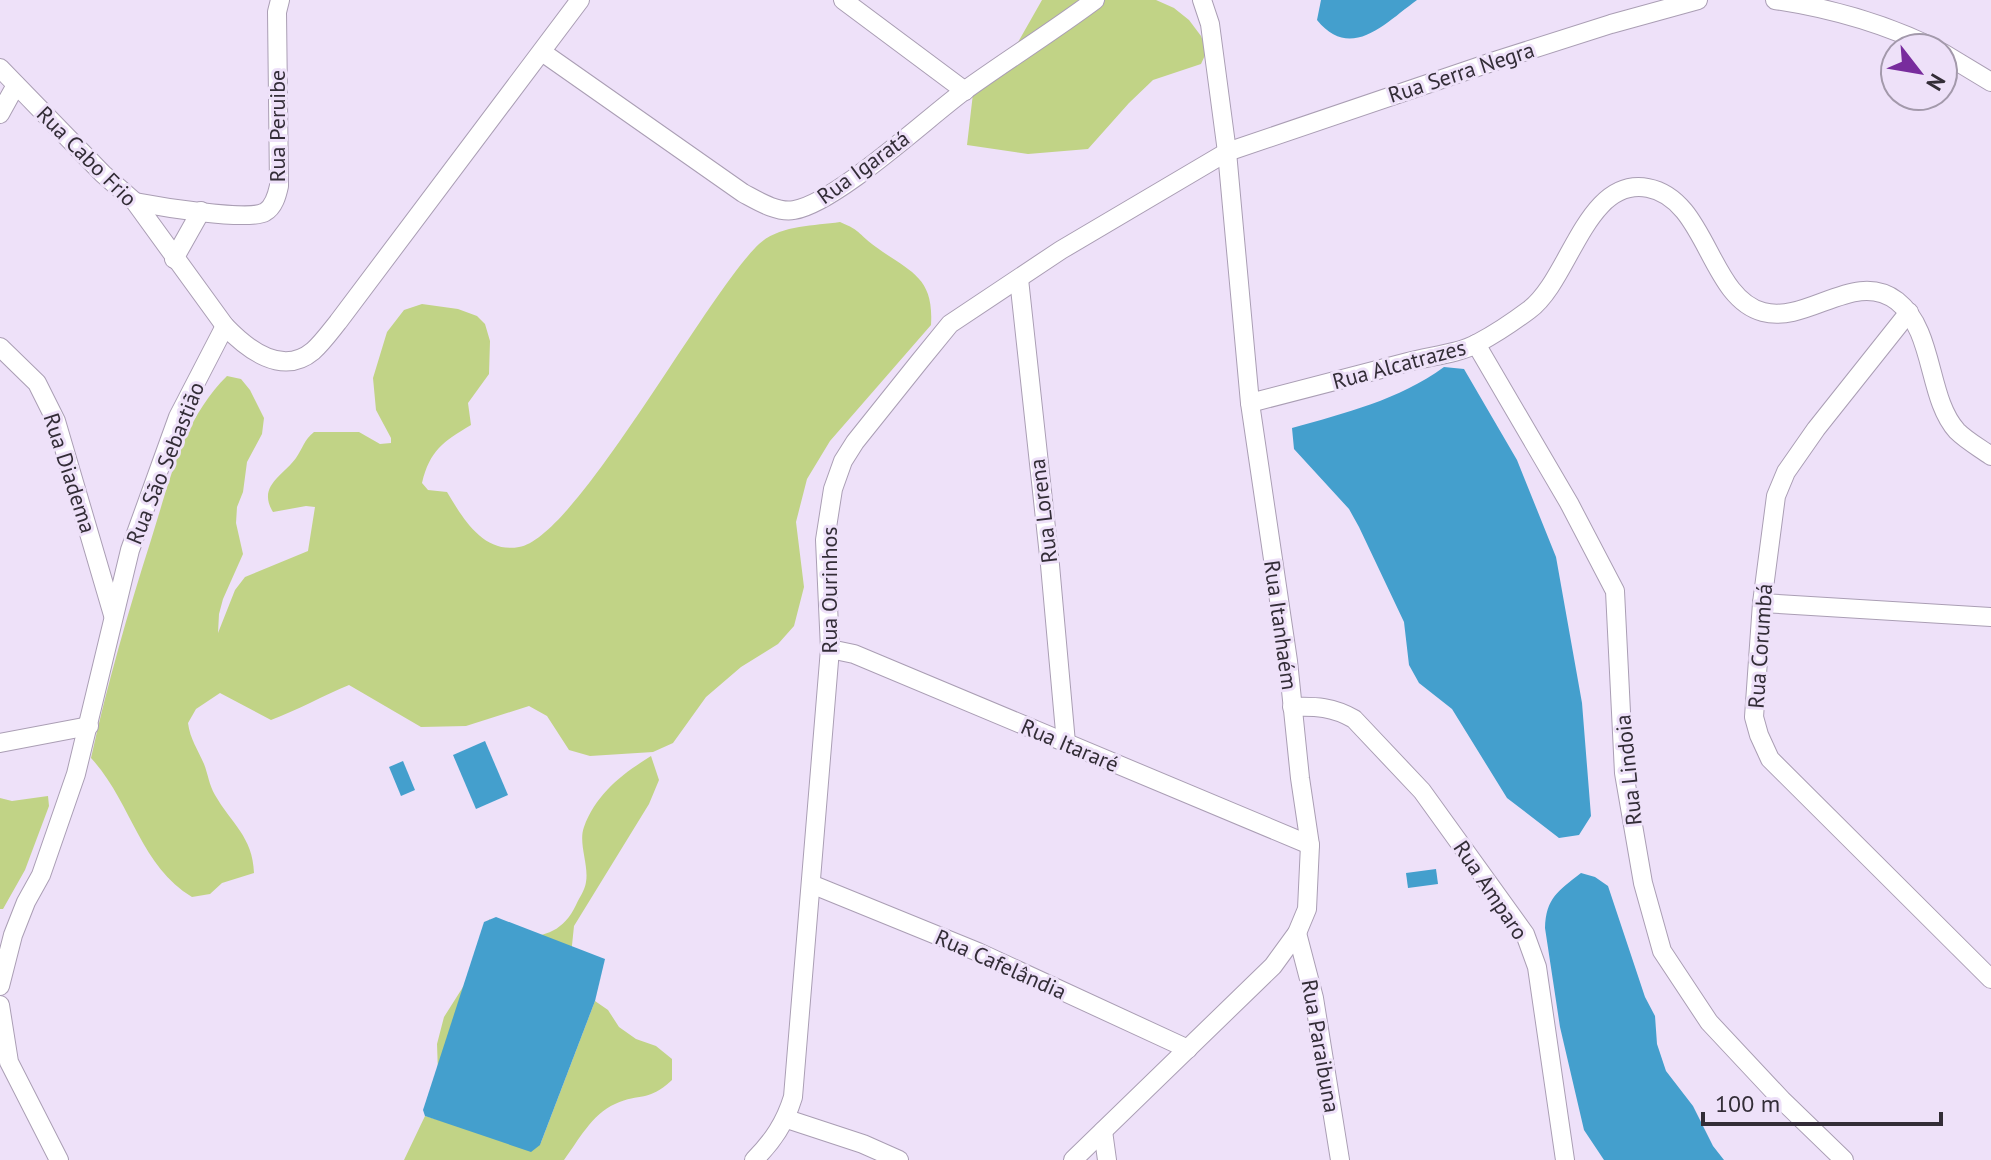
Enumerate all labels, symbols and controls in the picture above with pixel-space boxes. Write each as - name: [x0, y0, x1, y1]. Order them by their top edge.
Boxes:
- north arrow: [1879, 32, 1959, 112]
- street label: Rua Serra Negra: [1384, 35, 1538, 109]
- text: N: [1920, 69, 1952, 96]
- street label: Rua Peruibe: [263, 70, 291, 182]
- street label: Rua Cabo Frio: [31, 100, 143, 212]
- street label: Rua Igaratá: [811, 124, 915, 210]
- street label: Rua Alcatrazes: [1329, 333, 1469, 395]
- street label: Rua São Sebastião: [120, 378, 210, 548]
- street label: Rua Diadema: [37, 409, 103, 537]
- street label: Rua Lorena: [1023, 457, 1063, 565]
- street label: Rua Ourinhos: [815, 527, 843, 653]
- street label: Rua Itanhaém: [1258, 559, 1304, 691]
- street label: Rua Corumbá: [1742, 583, 1778, 709]
- street label: Rua Itararé: [1017, 712, 1123, 778]
- street label: Rua Lindoia: [1608, 713, 1648, 827]
- street label: Rua Amparo: [1448, 835, 1534, 945]
- street label: Rua Cafelândia: [931, 923, 1071, 1005]
- street label: Rua Paraibuna: [1295, 977, 1347, 1115]
- scale bar: [1703, 1076, 1941, 1126]
- text: 100 m: [1715, 1088, 1780, 1119]

